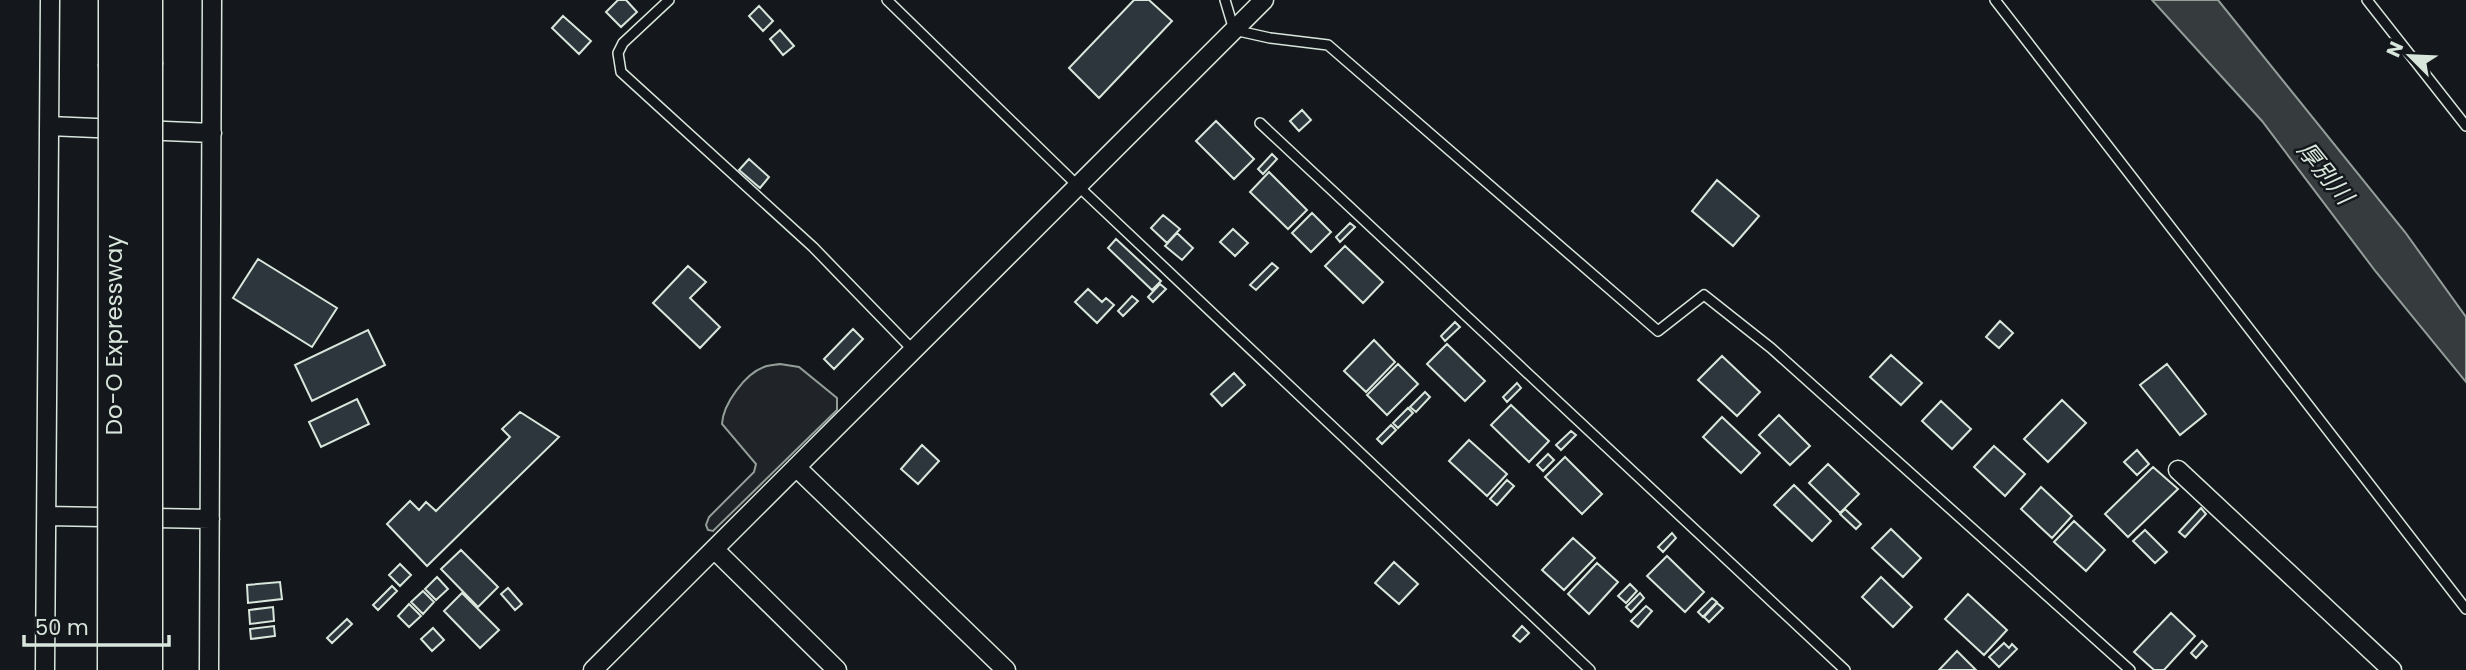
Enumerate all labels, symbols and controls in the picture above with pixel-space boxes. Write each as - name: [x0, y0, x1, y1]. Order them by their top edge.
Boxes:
- north arrow: [2375, 21, 2445, 91]
- text: N: [2380, 37, 2410, 61]
- water label: 厚別川: [2290, 134, 2363, 213]
- street label: Do-O Expressway: [98, 235, 130, 435]
- scale bar: [24, 604, 170, 648]
- text: 50 m: [35, 613, 89, 642]

